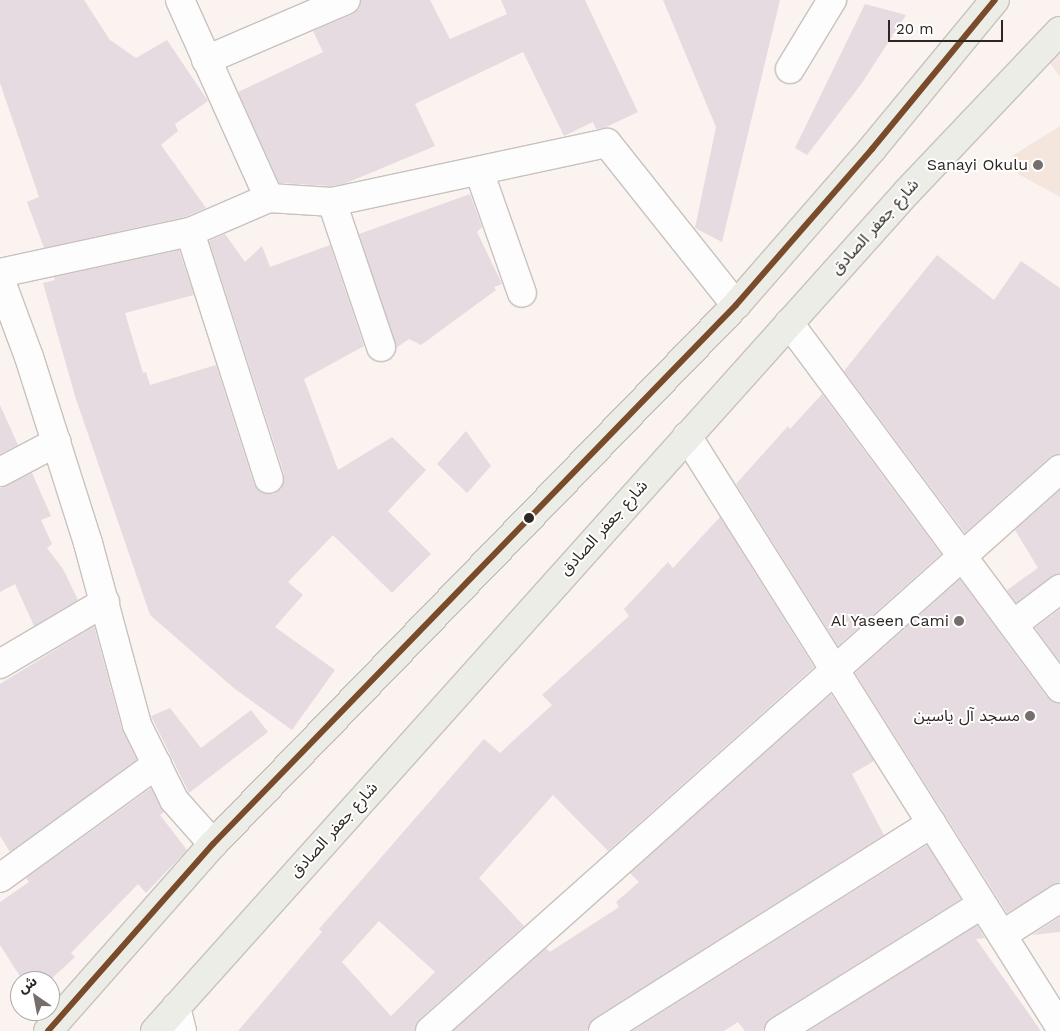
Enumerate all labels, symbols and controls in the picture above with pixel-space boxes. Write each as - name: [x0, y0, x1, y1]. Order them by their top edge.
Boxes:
- scale bar: [890, 10, 1005, 42]
- text: 20 m: [896, 20, 934, 38]
- place label: Sanayi Okulu: [927, 155, 1028, 175]
- marker: Sanayi Okulu: [1032, 159, 1044, 171]
- street label: شارع جعفر الصادق: [827, 175, 923, 279]
- street label: شارع جعفر الصادق: [556, 476, 652, 580]
- unlabelled marker: [524, 513, 534, 523]
- place label: Al Yaseen Cami: [829, 611, 949, 631]
- marker: Al Yaseen Cami: [953, 615, 965, 627]
- place label: مسجد آل ياسين: [914, 706, 1020, 726]
- marker: مسجد آل ياسين: [1024, 710, 1036, 722]
- street label: شارع جعفر الصادق: [286, 778, 382, 882]
- north arrow: [10, 971, 60, 1021]
- text: ش: [15, 972, 40, 996]

